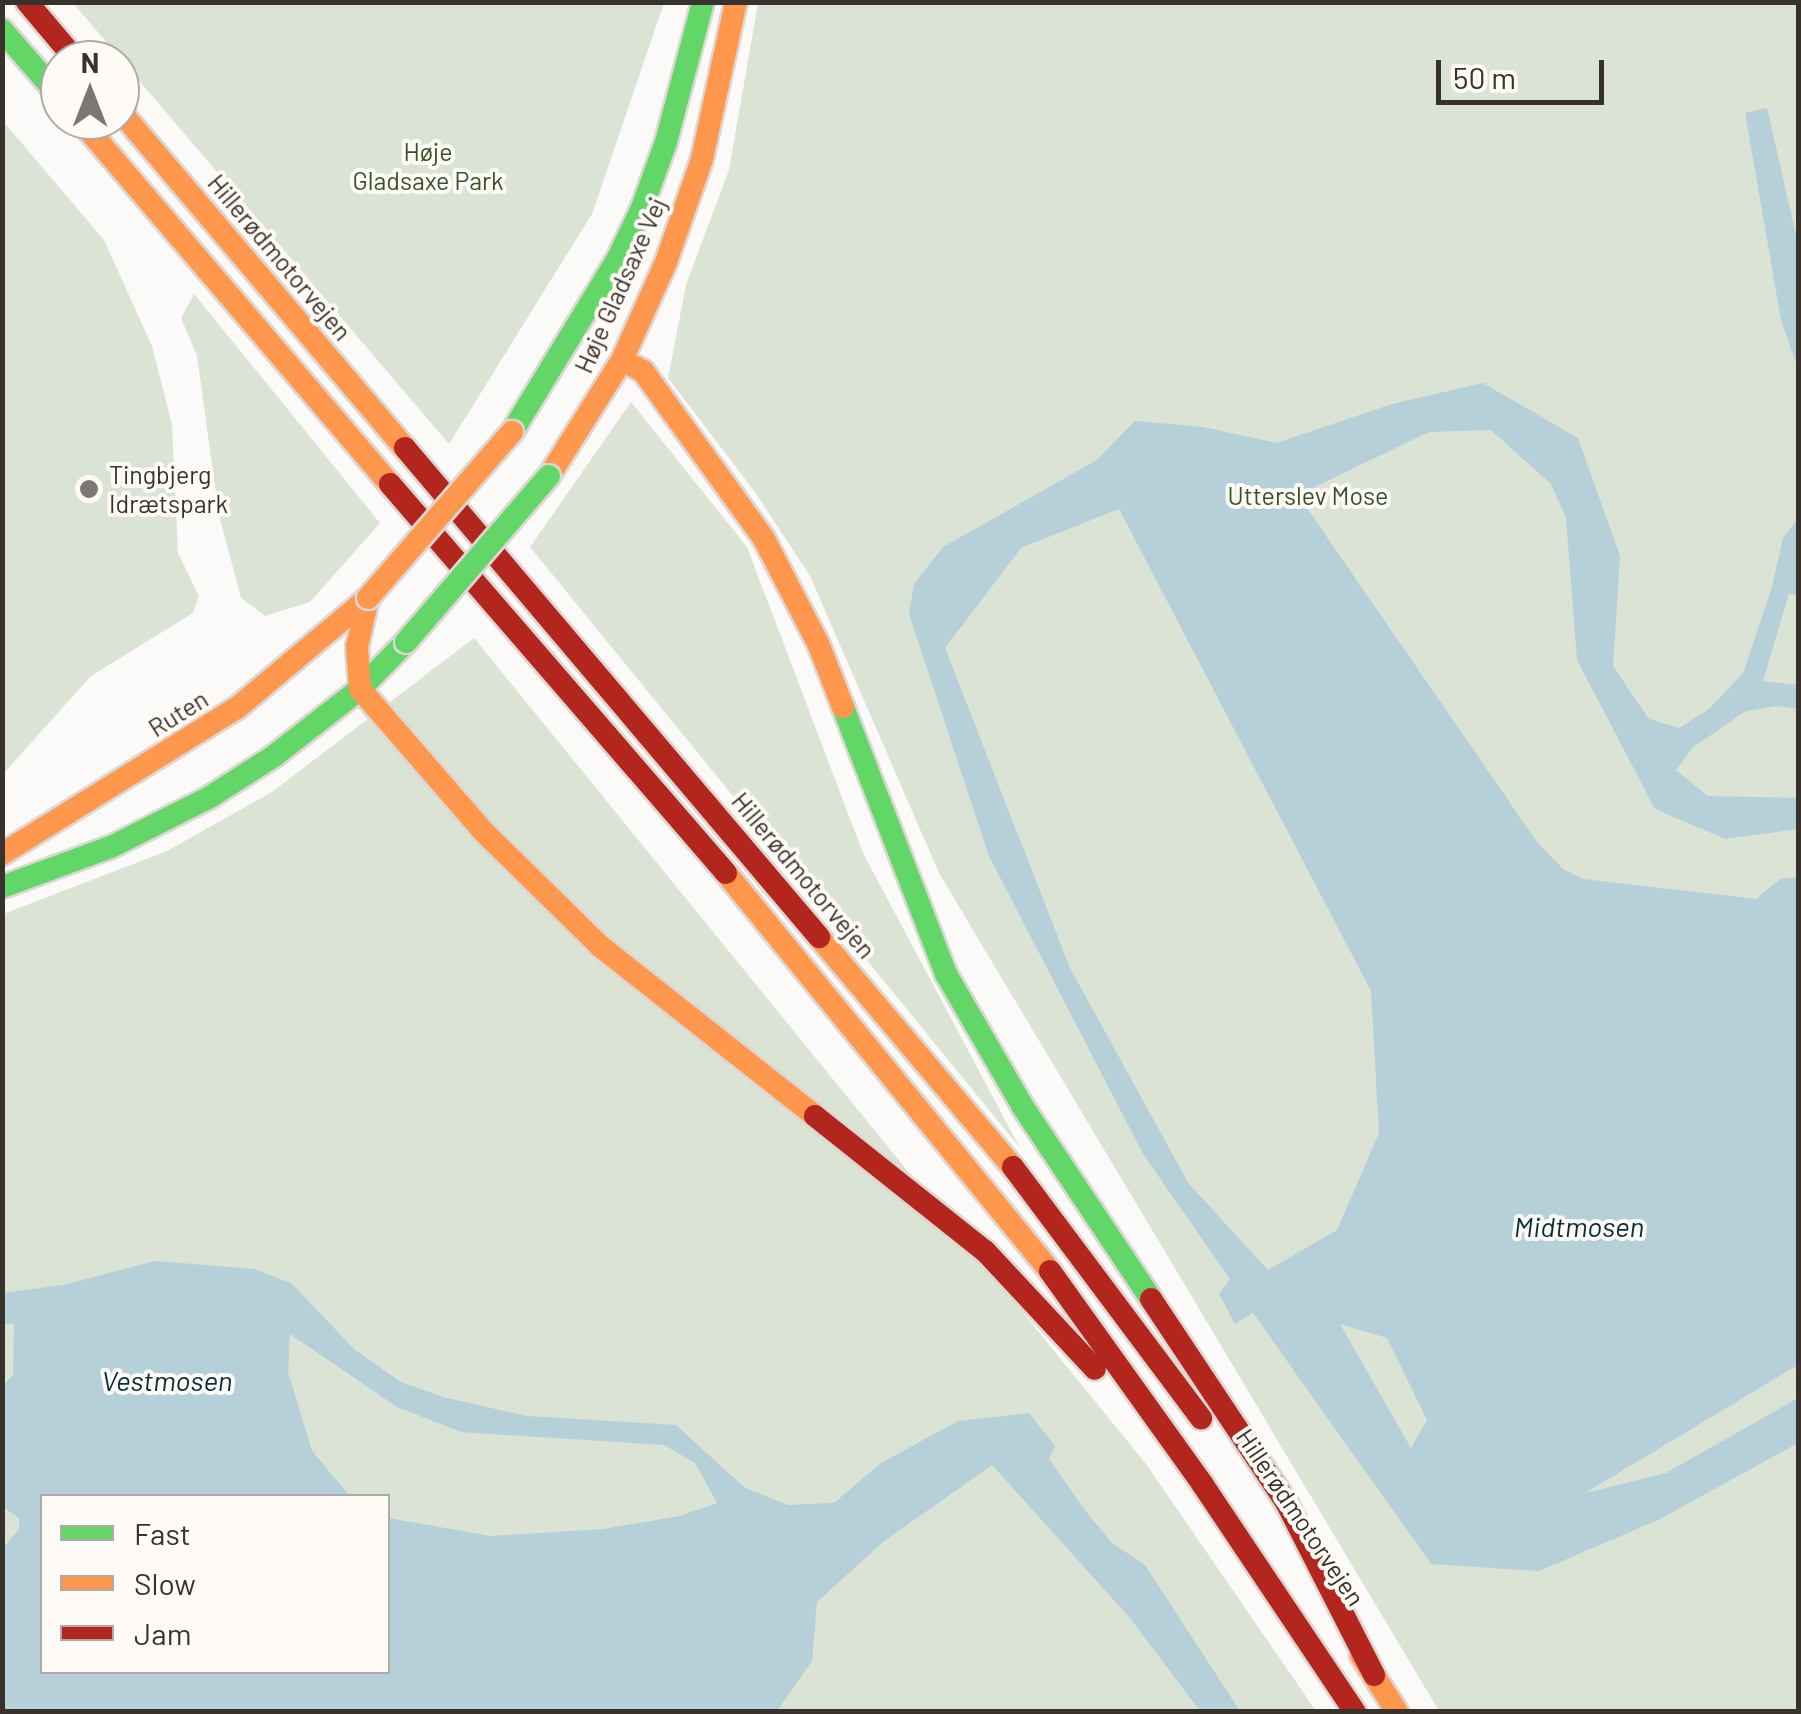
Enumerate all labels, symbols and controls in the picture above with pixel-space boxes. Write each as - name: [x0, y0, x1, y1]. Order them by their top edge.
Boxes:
- north arrow: [40, 40, 140, 140]
- scale bar: [1441, 40, 1608, 102]
- text: N: [81, 45, 99, 79]
- text: 50 m: [1453, 59, 1516, 95]
- park label: Høje Gladsaxe Park: [352, 137, 504, 196]
- street label: Hillerødmotorvejen: [202, 168, 358, 346]
- street label: Høje Gladsaxe Vej: [568, 193, 672, 377]
- place label: Tingbjerg Idrætspark: [109, 460, 228, 519]
- marker: Tingbjerg Idrætspark: [78, 478, 100, 500]
- park label: Utterslev Mose: [1228, 480, 1388, 510]
- street label: Ruten: [143, 683, 213, 743]
- street label: Hillerødmotorvejen: [726, 786, 882, 964]
- water label: Midtmosen: [1514, 1209, 1644, 1243]
- water label: Vestmosen: [101, 1363, 233, 1397]
- street label: Hillerødmotorvejen: [1231, 1423, 1371, 1611]
- legend: [40, 1494, 390, 1674]
- text: Fast: [134, 1515, 191, 1551]
- text: Slow: [134, 1565, 196, 1601]
- text: Jam: [134, 1615, 191, 1651]

